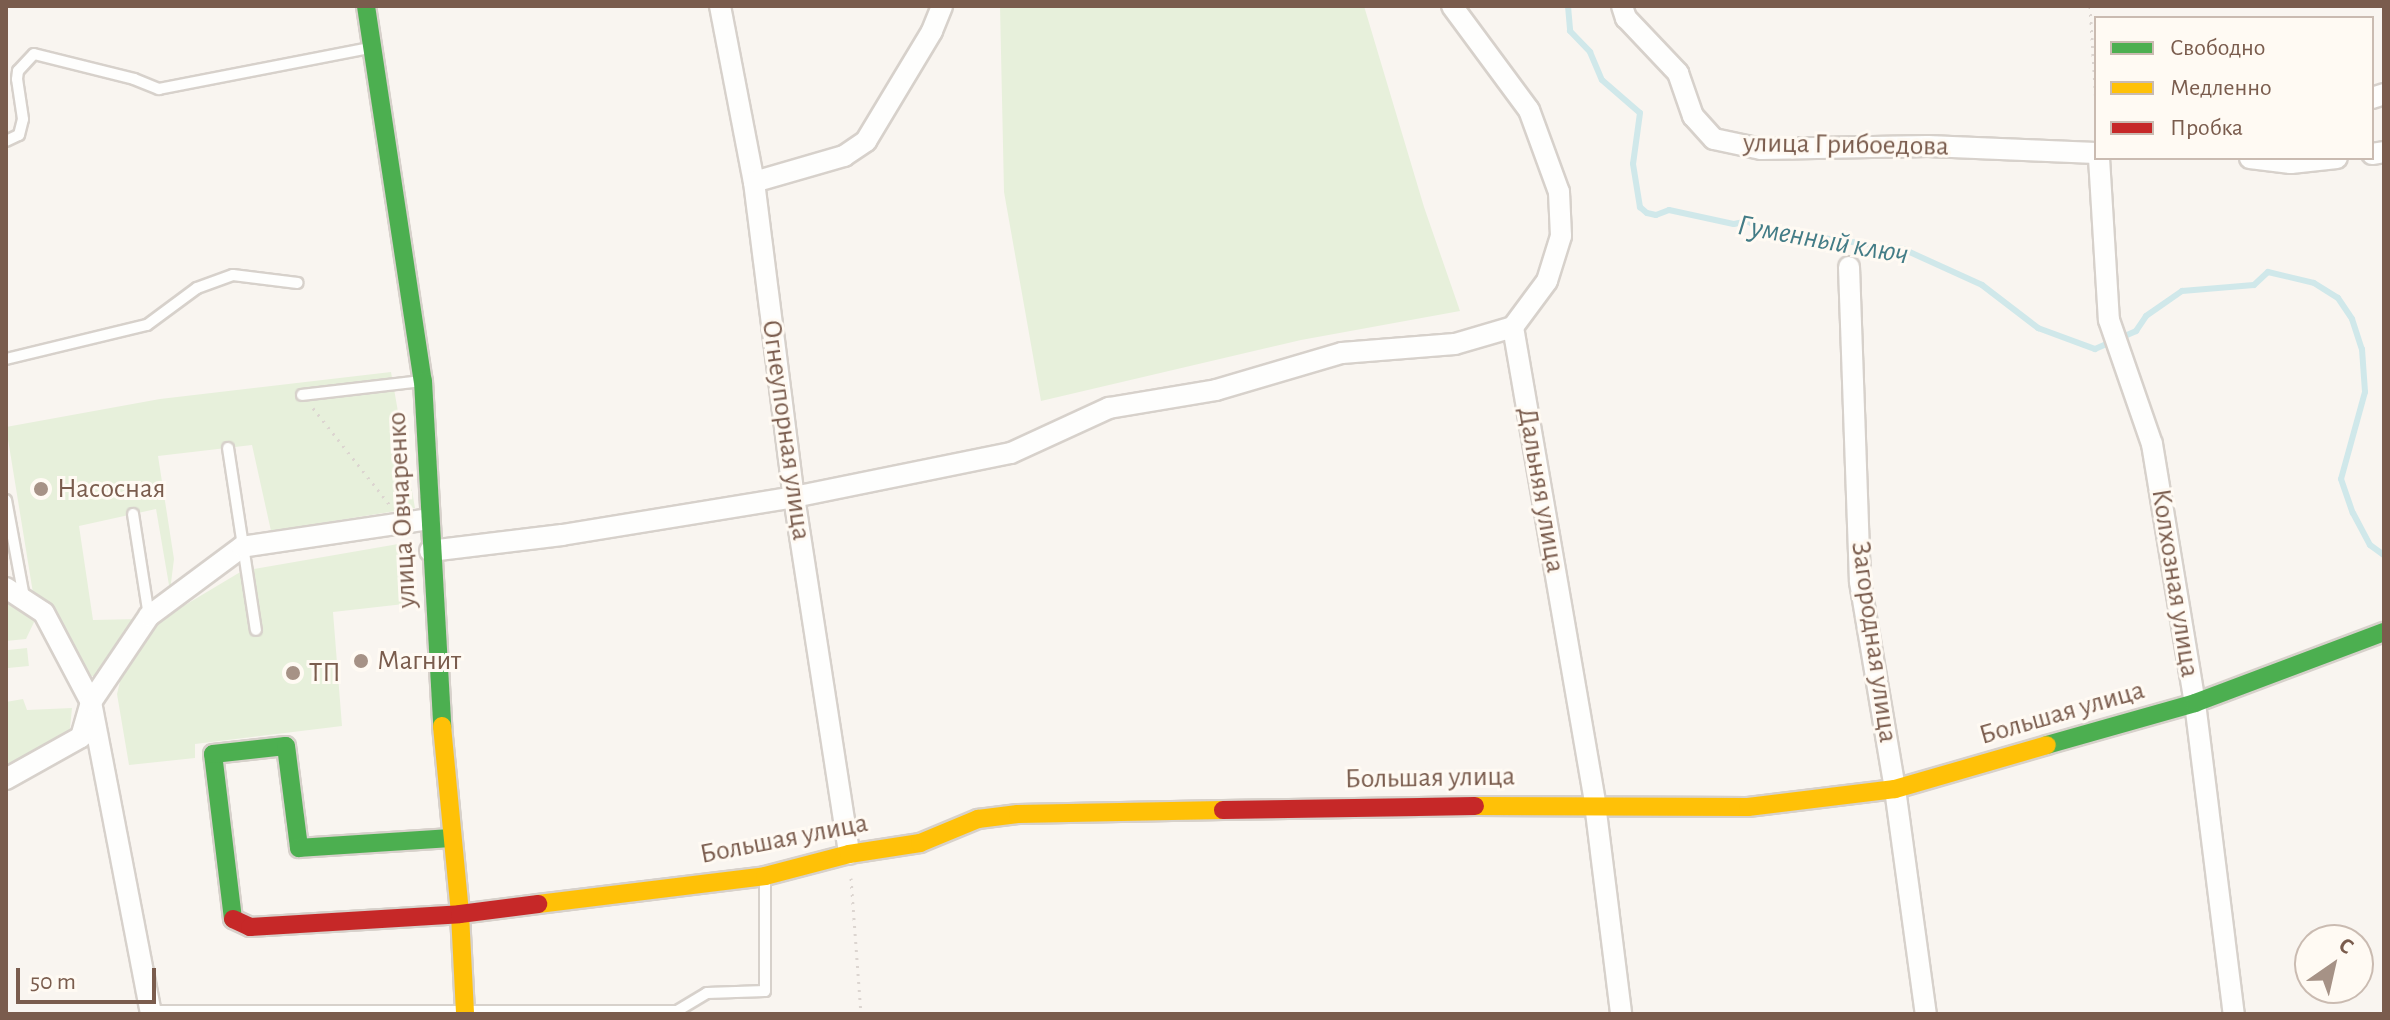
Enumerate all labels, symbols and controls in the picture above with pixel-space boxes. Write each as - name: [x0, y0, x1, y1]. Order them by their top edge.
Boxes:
- legend: [2094, 16, 2374, 160]
- text: Свободно: [2170, 36, 2265, 60]
- text: Медленно: [2170, 76, 2272, 100]
- text: Пробка: [2170, 116, 2243, 140]
- street label: улица Грибоедова: [1743, 126, 1949, 164]
- water label: Гуменный ключ: [1735, 207, 1911, 273]
- street label: Огнеупорная улица: [754, 318, 818, 542]
- street label: Дальняя улица: [1510, 405, 1572, 575]
- street label: улица Овчаренко: [380, 411, 424, 609]
- place label: Насосная: [57, 472, 166, 506]
- marker: Насосная: [32, 480, 50, 498]
- street label: Колхозная улица: [2144, 486, 2206, 680]
- street label: Загородная улица: [1843, 539, 1905, 745]
- place label: Магнит: [377, 644, 461, 678]
- marker: Магнит: [352, 652, 370, 670]
- place label: ТП: [309, 656, 341, 690]
- marker: ТП: [284, 664, 302, 682]
- street label: Большая улица: [1975, 673, 2149, 753]
- street label: Большая улица: [1345, 760, 1515, 796]
- street label: Большая улица: [697, 806, 871, 872]
- north arrow: [2294, 924, 2374, 1004]
- text: С: [2335, 933, 2357, 958]
- scale bar: [20, 952, 160, 1002]
- text: 50 m: [30, 970, 76, 994]

